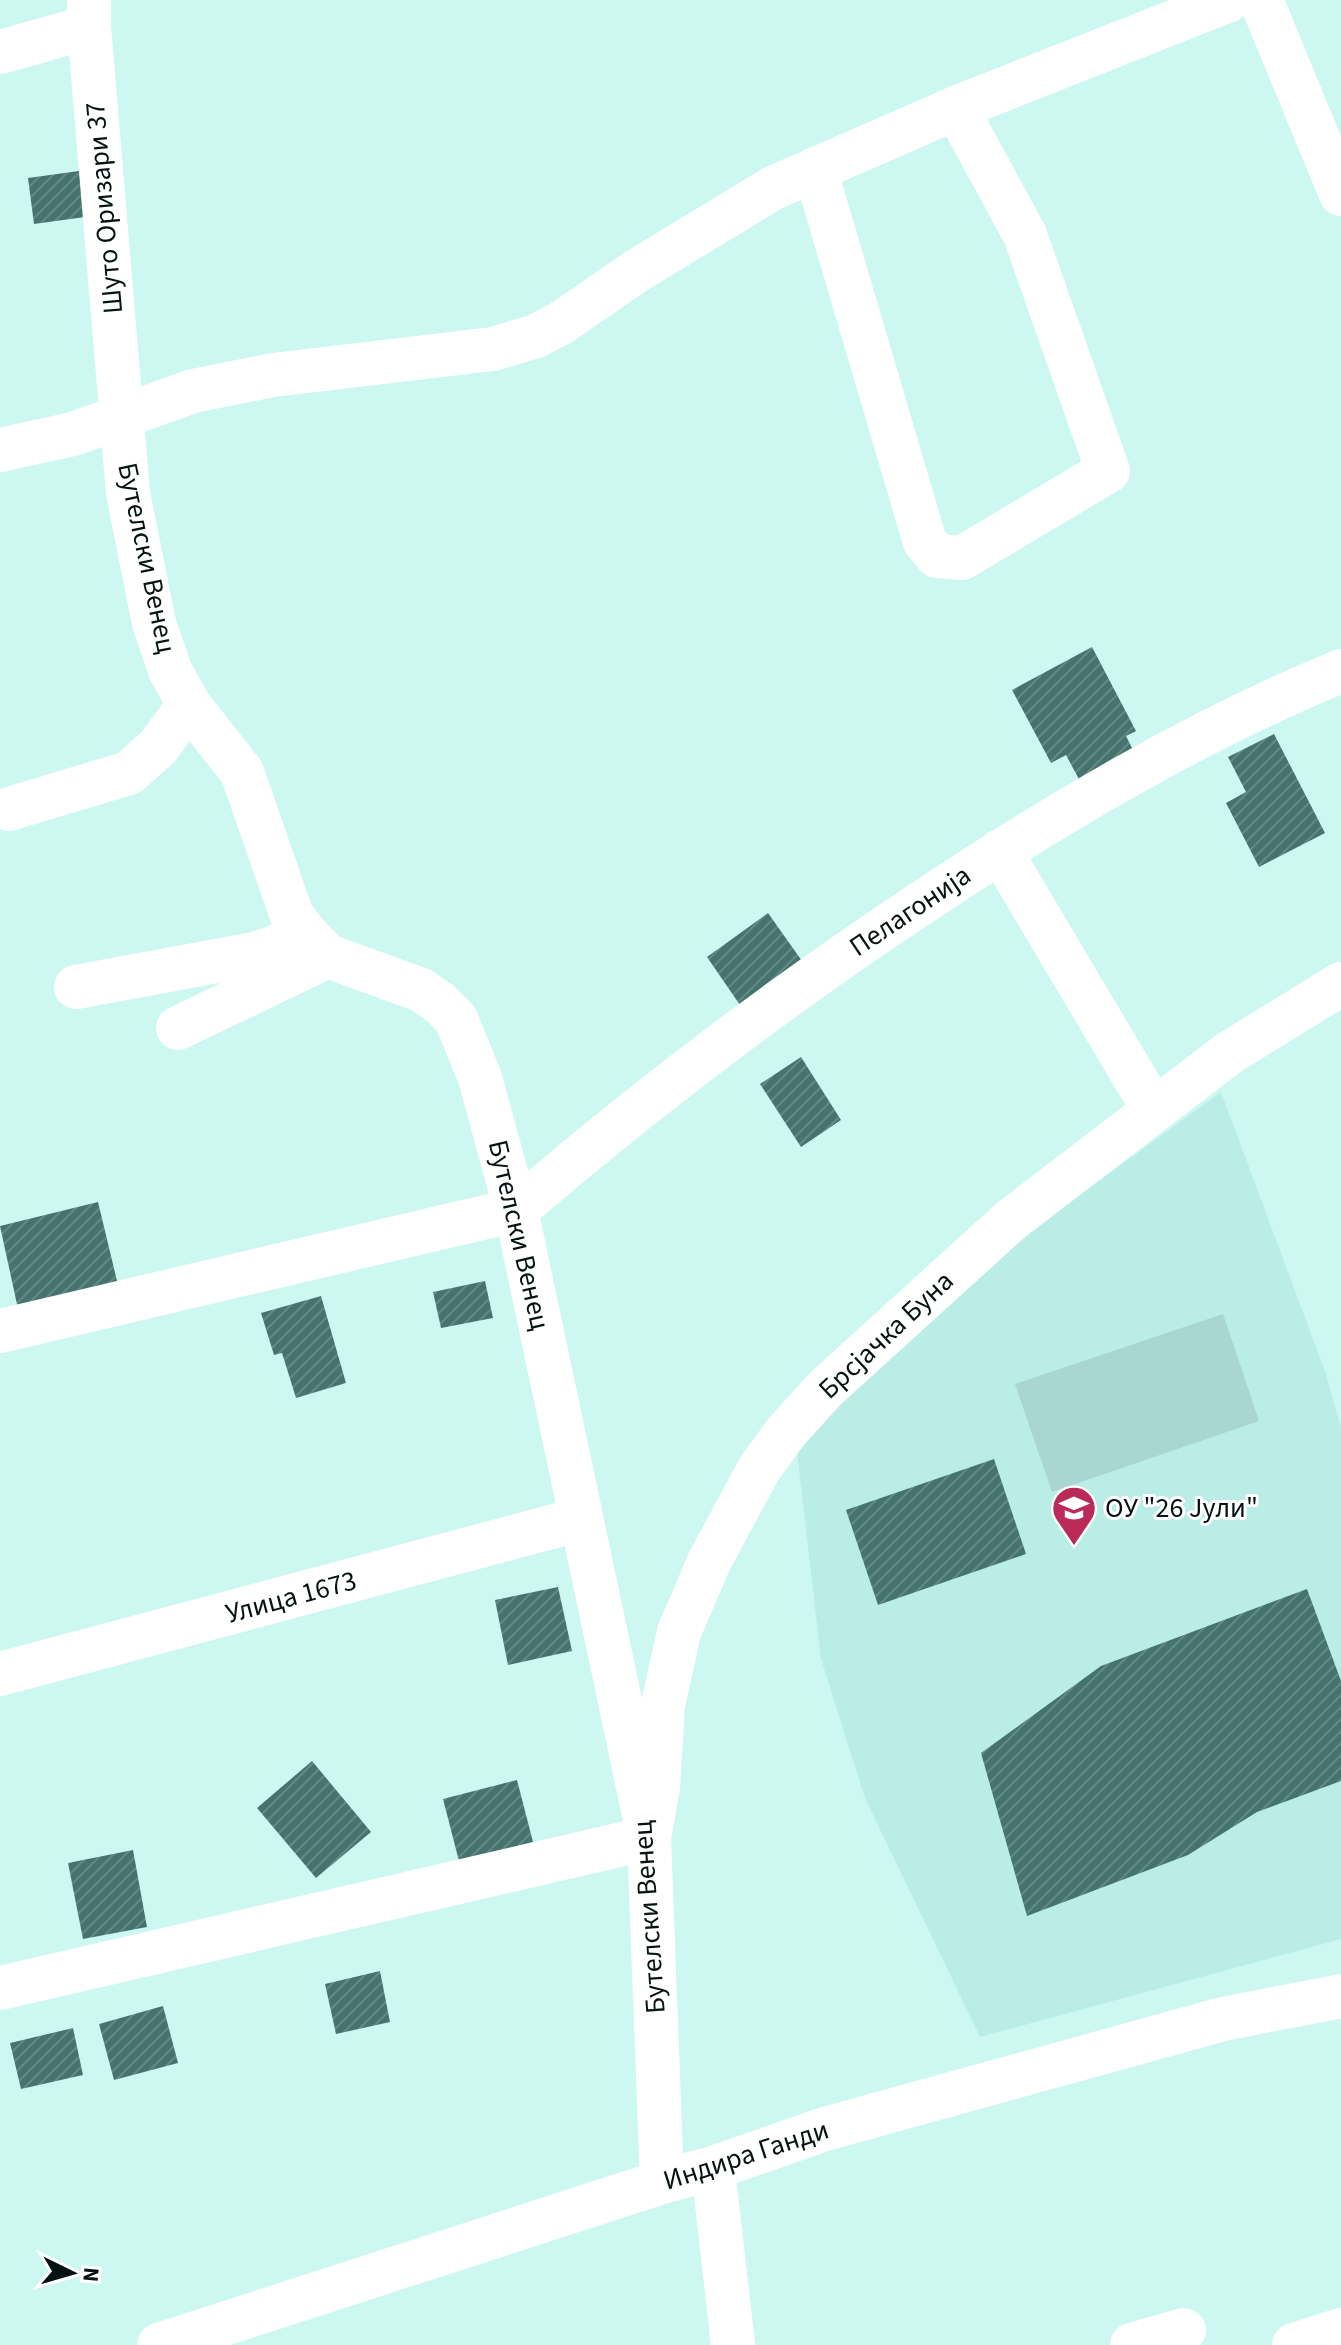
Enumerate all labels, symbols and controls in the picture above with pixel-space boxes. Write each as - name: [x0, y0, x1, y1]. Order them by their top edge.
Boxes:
- street label: Шуто Оризари 37: [75, 100, 133, 316]
- street label: Бутелски Венец: [107, 459, 187, 657]
- street label: Пелагонија: [841, 856, 979, 966]
- street label: Бутелски Венец: [478, 1136, 560, 1334]
- street label: Брсјачка Буна: [809, 1262, 963, 1408]
- school or university icon: ОУ "26 Јули": [1050, 1484, 1098, 1547]
- place label: ОУ "26 Јули": [1105, 1488, 1258, 1528]
- street label: Улица 1673: [221, 1560, 361, 1634]
- street label: Бутелски Венец: [622, 1819, 676, 2015]
- street label: Индира Ганди: [658, 2109, 834, 2201]
- north arrow: [32, 2233, 112, 2313]
- text: N: [74, 2266, 108, 2283]

